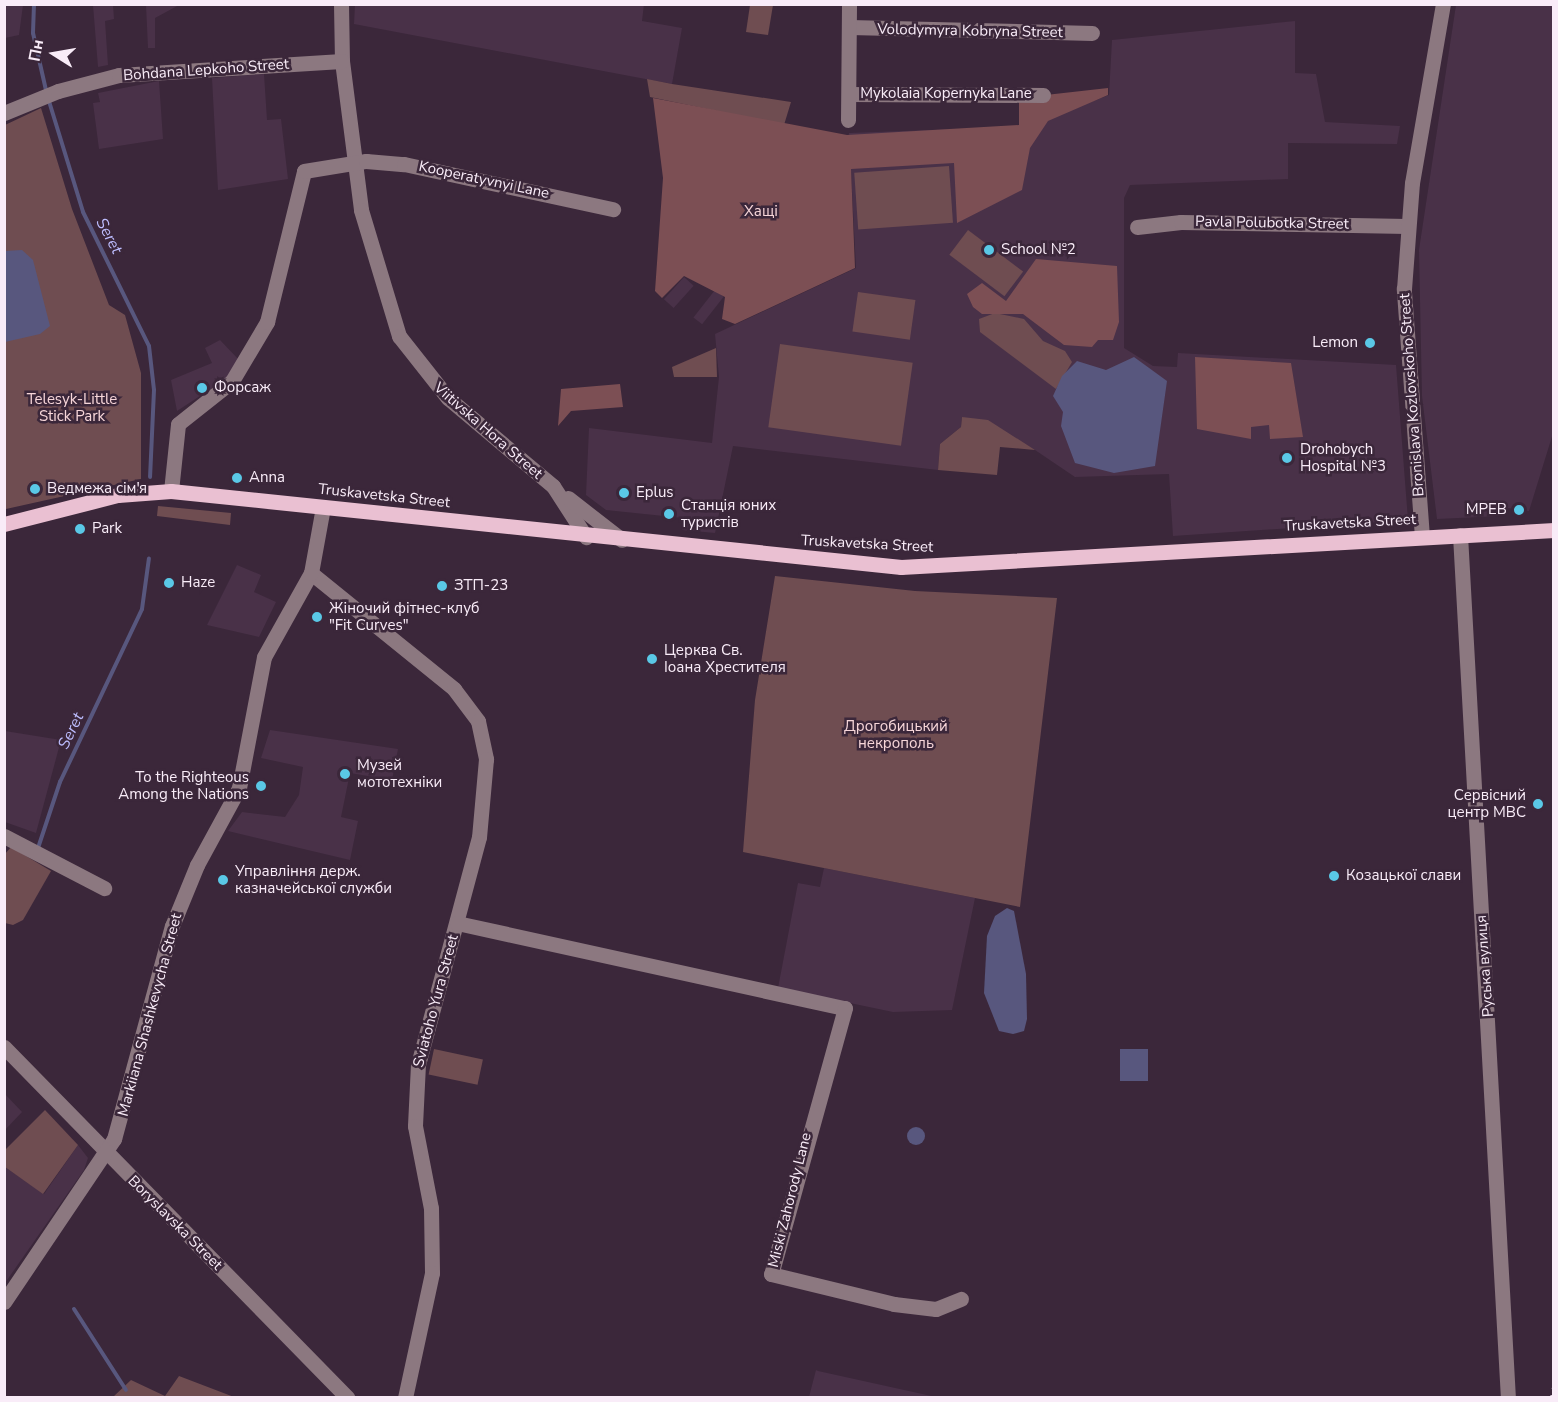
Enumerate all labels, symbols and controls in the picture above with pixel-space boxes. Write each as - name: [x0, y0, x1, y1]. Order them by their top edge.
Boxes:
- street label: Volodymyra Kobryna Street: [877, 20, 1063, 42]
- north arrow: [24, 24, 84, 84]
- text: Пн: [23, 38, 49, 63]
- street label: Bohdana Lepkoho Street: [123, 55, 289, 85]
- street label: Mykolaia Kopernyka Lane: [860, 85, 1032, 103]
- street label: Kooperatyvnyi Lane: [417, 157, 551, 203]
- park label: Хащі: [744, 203, 778, 221]
- street label: Pavla Polubotka Street: [1195, 213, 1349, 233]
- water label: Seret: [92, 215, 126, 257]
- place label: School №2: [1001, 241, 1076, 259]
- marker: School №2: [982, 243, 996, 257]
- street label: Bronislava Kozlovskoho Street: [1396, 293, 1428, 497]
- place label: Lemon: [1312, 334, 1358, 352]
- marker: Lemon: [1363, 336, 1377, 350]
- place label: Форсаж: [214, 379, 271, 397]
- street label: Viitivska Hora Street: [430, 379, 546, 483]
- marker: Форсаж: [195, 381, 209, 395]
- park label: Telesyk-Little Stick Park: [27, 390, 117, 425]
- place label: Drohobych Hospital №3: [1300, 440, 1386, 475]
- marker: Drohobych Hospital №3: [1278, 449, 1296, 467]
- place label: Anna: [249, 469, 285, 487]
- marker: Anna: [230, 471, 244, 485]
- place label: Ведмежа сім'я: [47, 480, 147, 498]
- street label: Truskavetska Street: [317, 480, 451, 512]
- marker: Ведмежа сім'я: [28, 482, 42, 496]
- place label: Eplus: [636, 484, 674, 502]
- marker: Eplus: [617, 486, 631, 500]
- place label: Станція юних туристів: [681, 496, 776, 531]
- place label: МРЕВ: [1466, 501, 1507, 519]
- marker: МРЕВ: [1512, 503, 1526, 517]
- marker: Станція юних туристів: [662, 507, 676, 521]
- street label: Truskavetska Street: [1283, 511, 1417, 535]
- place label: Park: [92, 520, 122, 538]
- marker: Park: [73, 522, 87, 536]
- street label: Truskavetska Street: [800, 532, 934, 556]
- place label: Haze: [181, 574, 215, 592]
- marker: Haze: [162, 576, 176, 590]
- place label: ЗТП-23: [454, 577, 508, 595]
- marker: ЗТП-23: [435, 579, 449, 593]
- place label: Жіночий фітнес-клуб "Fit Curves": [329, 599, 480, 634]
- marker: Жіночий фітнес-клуб "Fit Curves": [310, 610, 324, 624]
- place label: Церква Св. Іоана Хрестителя: [664, 641, 786, 676]
- marker: Церква Св. Іоана Хрестителя: [645, 652, 659, 666]
- water label: Seret: [54, 710, 88, 752]
- park label: Дрогобицький некрополь: [844, 717, 948, 752]
- place label: Музей мототехніки: [357, 756, 442, 791]
- marker: Музей мототехніки: [338, 767, 352, 781]
- place label: To the Righteous Among the Nations: [118, 768, 249, 803]
- marker: To the Righteous Among the Nations: [254, 779, 268, 793]
- place label: Сервісний центр МВС: [1448, 786, 1526, 821]
- marker: Сервісний центр МВС: [1531, 797, 1545, 811]
- place label: Управління держ. казначейської служби: [235, 862, 392, 897]
- place label: Козацької слави: [1346, 867, 1461, 885]
- marker: Козацької слави: [1327, 869, 1341, 883]
- marker: Управління держ. казначейської служби: [216, 873, 230, 887]
- street label: Markiiana Shashkevycha Street: [114, 912, 186, 1118]
- street label: Руська вулиця: [1472, 914, 1498, 1018]
- street label: Sviatoho Yura Street: [410, 933, 462, 1069]
- street label: Miski Zahorody Lane: [765, 1131, 815, 1269]
- street label: Boryslavska Street: [124, 1172, 226, 1274]

